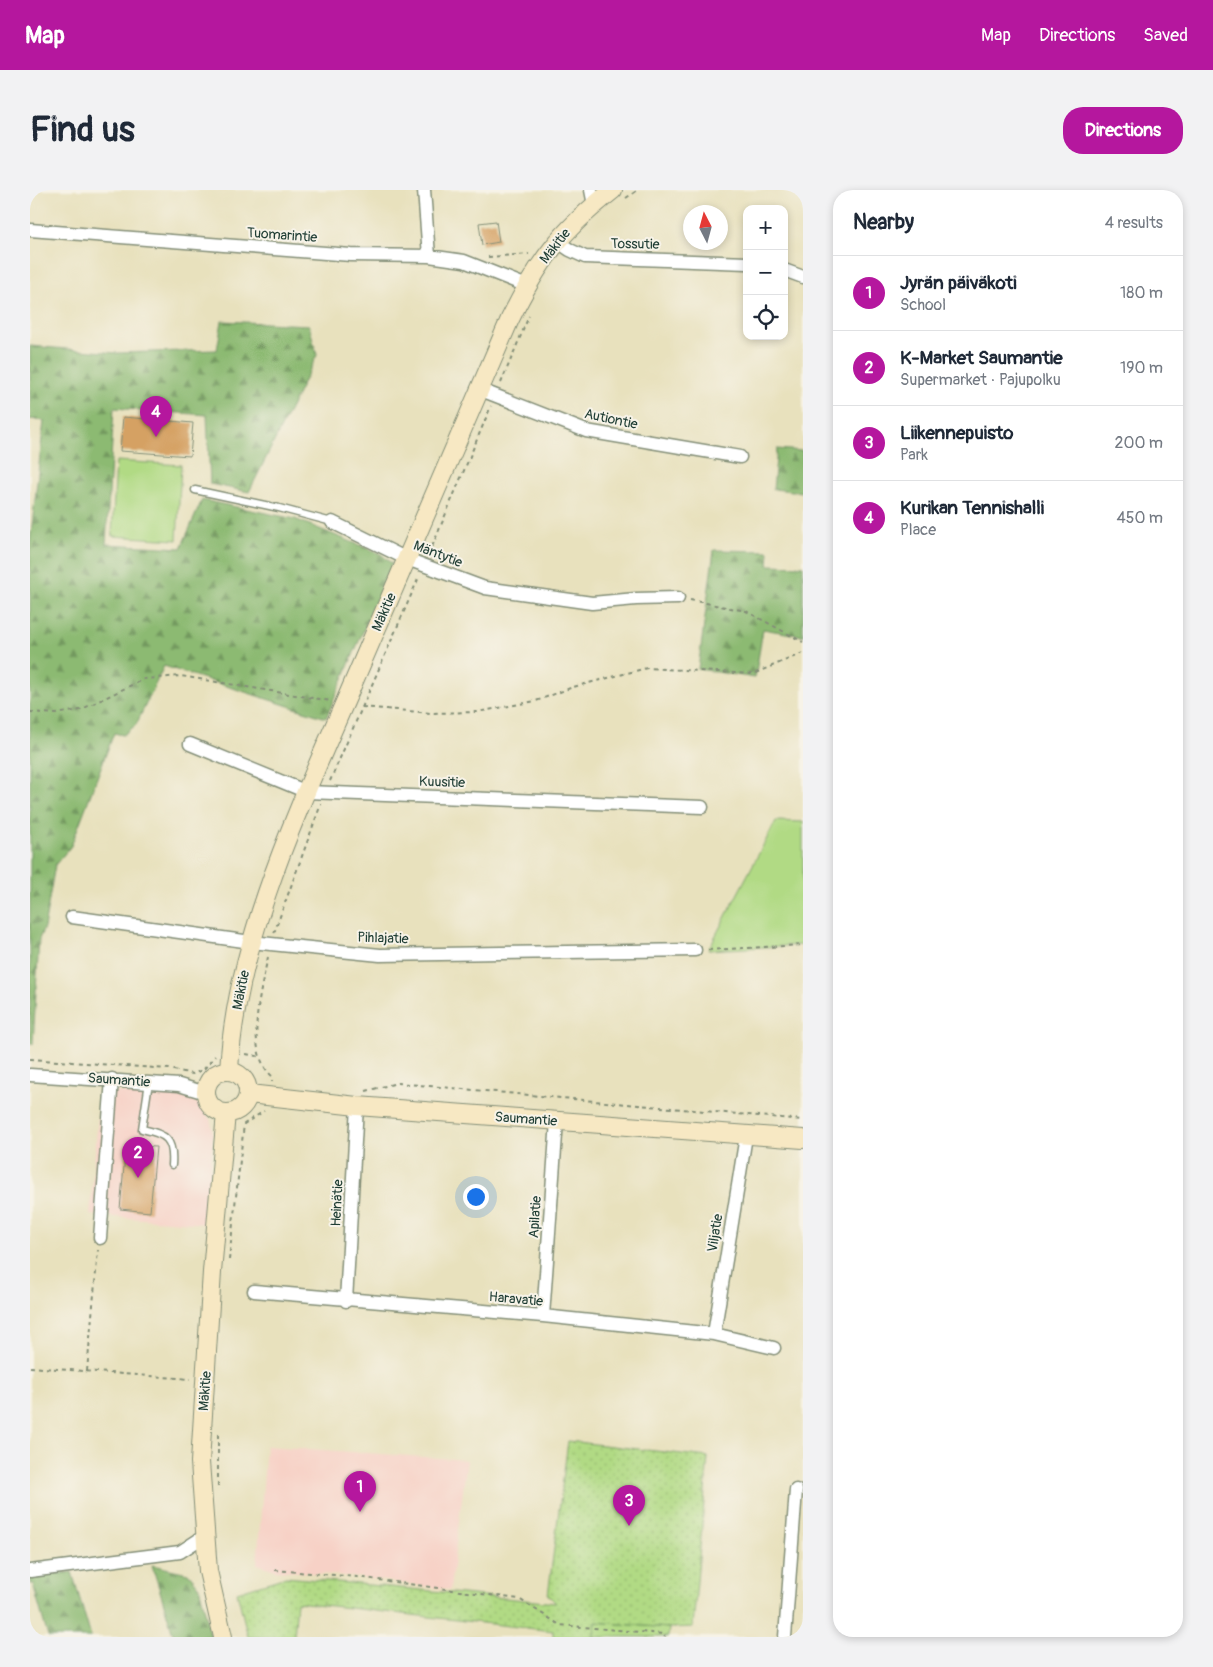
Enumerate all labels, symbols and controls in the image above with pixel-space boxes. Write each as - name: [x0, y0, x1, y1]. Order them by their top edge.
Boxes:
- text: Map: [25, 21, 65, 50]
- text: Map: [981, 24, 1011, 47]
- text: Directions: [1039, 24, 1115, 47]
- text: Saved: [1143, 24, 1188, 47]
- button: Directions: [1063, 107, 1183, 154]
- text: Find us: [30, 108, 135, 152]
- north arrow: [683, 205, 728, 250]
- map controls: [743, 205, 788, 340]
- button: +: [743, 205, 788, 250]
- text: Nearby: [853, 209, 914, 236]
- text: 4 results: [1105, 213, 1163, 233]
- street label: Tuomarintie: [246, 224, 318, 246]
- street label: Mäkitie: [536, 225, 574, 267]
- street label: Tossutie: [610, 235, 660, 253]
- button: −: [743, 250, 788, 295]
- text: Jyrän päiväkoti: [900, 271, 1017, 295]
- text: 1: [866, 283, 872, 303]
- text: 180 m: [1120, 283, 1163, 303]
- button: locate: [743, 295, 788, 340]
- text: School: [900, 295, 946, 315]
- text: K-Market Saumantie: [900, 346, 1063, 370]
- text: 2: [865, 358, 873, 378]
- text: 190 m: [1120, 358, 1163, 378]
- text: Supermarket · Pajupolku: [900, 370, 1061, 390]
- pin: 4: [140, 396, 172, 437]
- street label: Autiontie: [583, 405, 639, 433]
- text: Liikennepuisto: [900, 421, 1014, 445]
- text: 3: [865, 433, 873, 453]
- text: 200 m: [1115, 433, 1163, 453]
- text: Park: [900, 445, 928, 465]
- text: Kurikan Tennishalli: [900, 496, 1044, 520]
- text: 4: [864, 508, 874, 528]
- text: 450 m: [1116, 508, 1163, 528]
- text: Place: [900, 520, 936, 540]
- street label: Mäntytie: [411, 537, 465, 571]
- street label: Mäkitie: [368, 590, 400, 634]
- street label: Kuusitie: [419, 773, 466, 791]
- street label: Pihlajatie: [357, 929, 409, 947]
- street label: Mäkitie: [229, 969, 253, 1011]
- street label: Saumantie: [87, 1069, 151, 1091]
- street label: Saumantie: [494, 1108, 558, 1130]
- pin: 2: [122, 1137, 154, 1178]
- street label: Heinätie: [327, 1179, 347, 1227]
- your location: [463, 1184, 489, 1210]
- street label: Apilatie: [525, 1195, 545, 1239]
- street label: Viljatie: [704, 1213, 726, 1253]
- street label: Haravatie: [488, 1288, 544, 1310]
- street label: Mäkitie: [195, 1370, 215, 1412]
- pin: 1: [344, 1471, 376, 1512]
- pin: 3: [613, 1485, 645, 1526]

